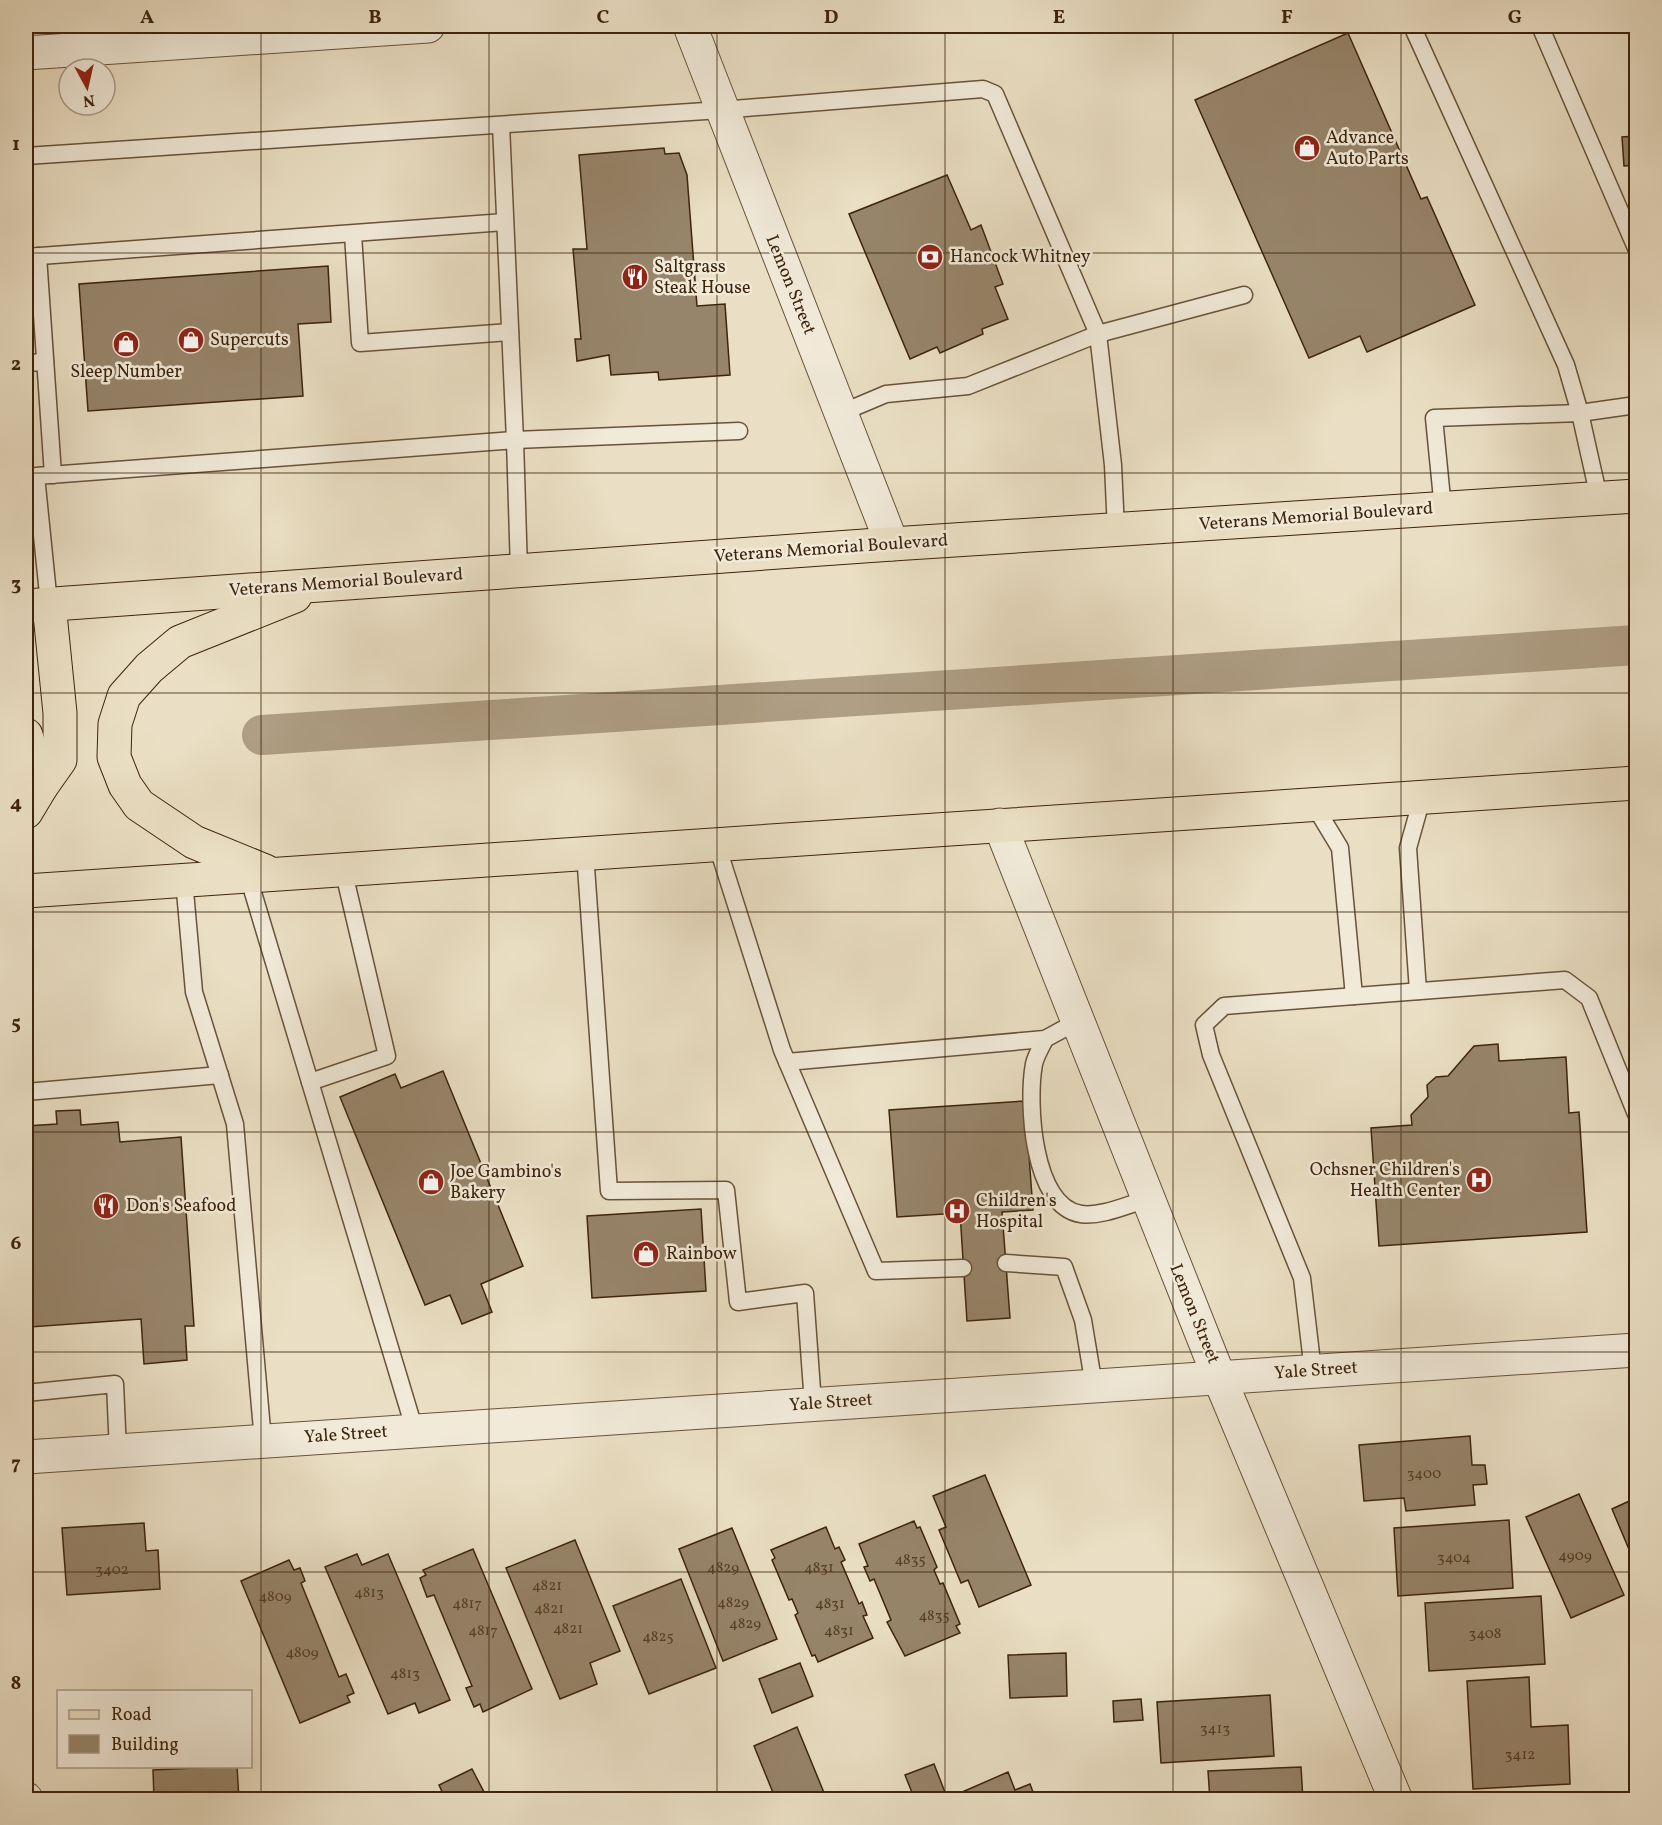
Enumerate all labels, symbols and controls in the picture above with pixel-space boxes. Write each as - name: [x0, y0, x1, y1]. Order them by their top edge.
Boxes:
- text: A: [140, 4, 154, 32]
- text: B: [368, 4, 382, 32]
- text: C: [597, 4, 610, 32]
- text: D: [824, 4, 838, 32]
- text: E: [1053, 4, 1065, 32]
- text: F: [1281, 4, 1293, 32]
- text: G: [1508, 4, 1522, 32]
- north arrow: [57, 57, 117, 117]
- text: N: [81, 88, 96, 112]
- place label: Advance Auto Parts: [1326, 126, 1409, 172]
- text: 1: [12, 131, 20, 159]
- shop icon: Advance Auto Parts: [1292, 133, 1322, 163]
- street label: Lemon Street: [759, 231, 821, 339]
- bank icon: Hancock Whitney: [915, 242, 945, 272]
- place label: Hancock Whitney: [950, 245, 1091, 270]
- place label: Saltgrass Steak House: [654, 255, 751, 301]
- restaurant icon: Saltgrass Steak House: [620, 262, 650, 292]
- shop icon: Supercuts: [176, 325, 206, 355]
- place label: Supercuts: [210, 328, 289, 353]
- shop icon: Sleep Number: [111, 329, 141, 359]
- text: 2: [11, 351, 21, 379]
- place label: Sleep Number: [70, 360, 182, 385]
- street label: Veterans Memorial Boulevard: [1198, 496, 1434, 538]
- street label: Veterans Memorial Boulevard: [713, 528, 949, 570]
- street label: Veterans Memorial Boulevard: [228, 562, 464, 604]
- text: 3: [11, 571, 21, 599]
- text: 4: [10, 790, 22, 818]
- text: 5: [11, 1010, 21, 1038]
- place label: Ochsner Children's Health Center: [1310, 1158, 1460, 1204]
- place label: Joe Gambino's Bakery: [450, 1160, 562, 1206]
- hospital icon: Ochsner Children's Health Center: [1464, 1165, 1494, 1195]
- shop icon: Joe Gambino's Bakery: [416, 1167, 446, 1197]
- place label: Children's Hospital: [976, 1189, 1057, 1235]
- restaurant icon: Don's Seafood: [91, 1191, 121, 1221]
- place label: Don's Seafood: [126, 1194, 236, 1219]
- hospital icon: Children's Hospital: [942, 1196, 972, 1226]
- text: 6: [11, 1230, 22, 1258]
- shop icon: Rainbow: [631, 1239, 661, 1269]
- place label: Rainbow: [666, 1242, 737, 1267]
- street label: Lemon Street: [1163, 1260, 1225, 1368]
- street label: Yale Street: [1273, 1356, 1359, 1386]
- street label: Yale Street: [788, 1388, 874, 1418]
- street label: Yale Street: [303, 1420, 389, 1450]
- text: 7: [11, 1450, 21, 1478]
- house number: 3400: [1407, 1464, 1441, 1485]
- house number: 4909: [1558, 1546, 1592, 1567]
- house number: 3404: [1437, 1548, 1471, 1569]
- house number: 4835: [894, 1550, 926, 1571]
- house number: 4829: [707, 1558, 739, 1579]
- house number: 4831: [804, 1558, 834, 1579]
- house number: 3402: [95, 1560, 129, 1581]
- house number: 4821: [532, 1576, 562, 1597]
- house number: 4813: [354, 1583, 384, 1604]
- house number: 4809: [258, 1587, 292, 1608]
- house number: 4829: [717, 1593, 749, 1614]
- house number: 4817: [452, 1594, 482, 1615]
- house number: 4831: [815, 1594, 845, 1615]
- house number: 4821: [534, 1599, 564, 1620]
- house number: 4835: [918, 1606, 950, 1627]
- house number: 4829: [729, 1614, 761, 1635]
- house number: 4821: [553, 1619, 583, 1640]
- house number: 4817: [468, 1621, 498, 1642]
- house number: 4831: [824, 1621, 854, 1642]
- house number: 3408: [1469, 1624, 1502, 1645]
- house number: 4825: [642, 1627, 674, 1648]
- house number: 4809: [285, 1643, 319, 1664]
- house number: 4813: [390, 1664, 420, 1685]
- text: 8: [11, 1670, 21, 1698]
- legend: [57, 1690, 252, 1768]
- text: Road: [111, 1703, 152, 1728]
- house number: 3413: [1200, 1719, 1230, 1740]
- text: Building: [111, 1733, 179, 1758]
- house number: 3412: [1505, 1745, 1535, 1766]

